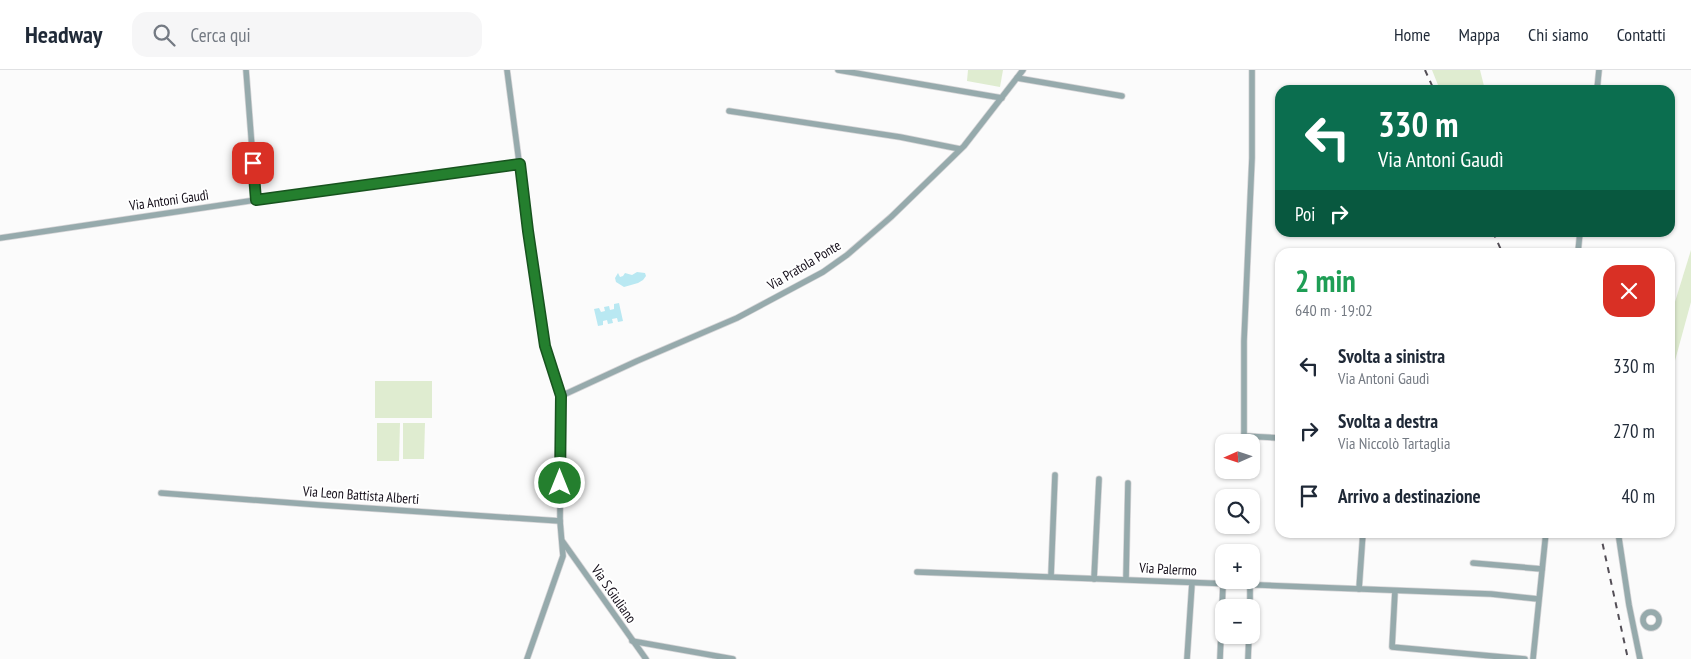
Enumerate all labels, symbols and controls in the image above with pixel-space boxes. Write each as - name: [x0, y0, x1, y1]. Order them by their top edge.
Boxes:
- search box: [132, 12, 482, 57]
- text: Headway: [25, 19, 102, 50]
- icon: search: [150, 21, 178, 49]
- text: Cerca qui: [190, 23, 251, 47]
- text: Home: [1394, 23, 1431, 46]
- text: Mappa: [1459, 23, 1500, 46]
- text: Chi siamo: [1528, 23, 1589, 46]
- text: Contatti: [1617, 23, 1666, 46]
- text: 330 m: [1378, 101, 1459, 147]
- icon: left: [1295, 105, 1360, 170]
- pin: [232, 142, 274, 184]
- text: Via Antoni Gaudì: [1378, 145, 1504, 173]
- icon: arrive: [239, 149, 267, 177]
- street label: Via Antoni Gaudì: [127, 186, 210, 215]
- icon: right: [1325, 200, 1353, 228]
- text: Poi: [1295, 202, 1315, 226]
- street label: Via Pratola Ponte: [763, 236, 844, 295]
- text: 2 min: [1295, 261, 1356, 300]
- button: close: [1603, 265, 1655, 317]
- text: 640 m · 19:02: [1295, 300, 1373, 320]
- text: Svolta a sinistra: [1338, 344, 1445, 368]
- icon: left: [1295, 352, 1323, 380]
- text: 330 m: [1613, 354, 1655, 378]
- text: Via Antoni Gaudì: [1338, 368, 1430, 388]
- text: Svolta a destra: [1338, 409, 1438, 433]
- icon: right: [1295, 417, 1323, 445]
- text: 270 m: [1613, 419, 1655, 443]
- text: Via Niccolò Tartaglia: [1338, 433, 1450, 453]
- north arrow: [1215, 434, 1260, 479]
- map controls: [1215, 434, 1260, 644]
- position arrow: [533, 456, 585, 508]
- street label: Via Leon Battista Alberti: [301, 482, 420, 508]
- icon: arrive: [1295, 482, 1323, 510]
- text: Arrivo a destinazione: [1338, 484, 1481, 508]
- text: 40 m: [1622, 484, 1655, 508]
- button: search: [1215, 489, 1260, 534]
- button: +: [1215, 544, 1260, 589]
- street label: Via Palermo: [1138, 558, 1197, 579]
- street label: Via S.Giuliano: [587, 561, 640, 626]
- button: −: [1215, 599, 1260, 644]

